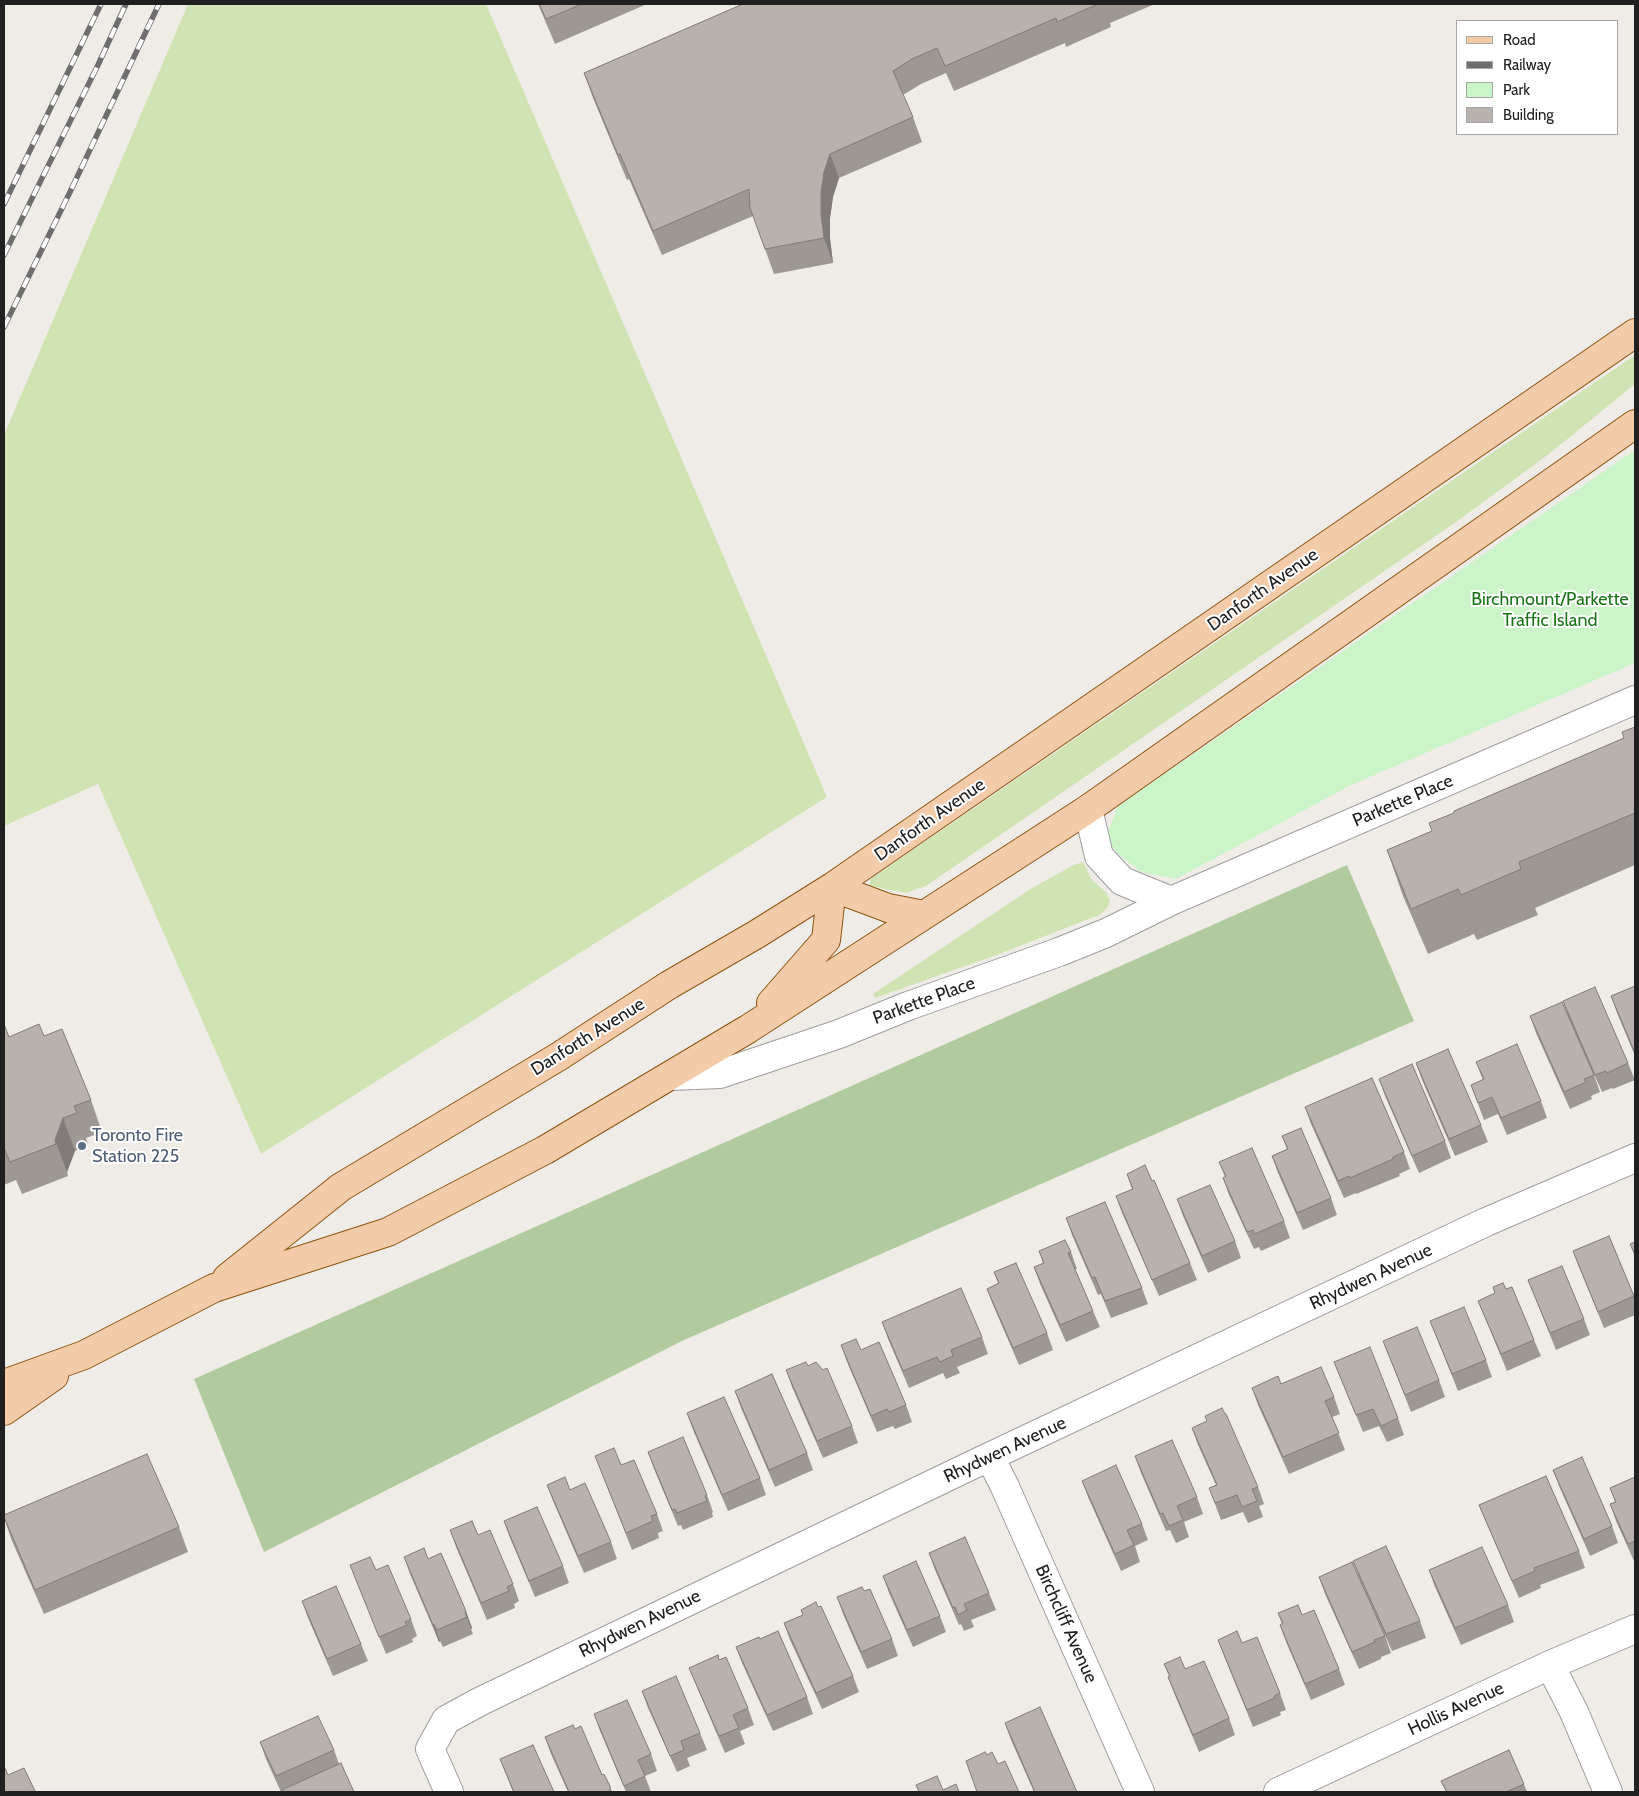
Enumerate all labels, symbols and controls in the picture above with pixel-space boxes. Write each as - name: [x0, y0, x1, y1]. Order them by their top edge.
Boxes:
- legend: [1456, 20, 1619, 135]
- text: Road: [1503, 31, 1536, 49]
- text: Railway: [1503, 56, 1551, 74]
- text: Park: [1503, 81, 1530, 99]
- text: Building: [1503, 106, 1554, 124]
- street label: Danforth Avenue: [1204, 544, 1322, 636]
- park label: Birchmount/Parkette Traffic Island: [1471, 589, 1629, 632]
- street label: Parkette Place: [1350, 770, 1456, 832]
- street label: Danforth Avenue: [871, 774, 989, 866]
- street label: Parkette Place: [870, 973, 978, 1029]
- street label: Danforth Avenue: [527, 993, 649, 1081]
- place label: Toronto Fire Station 225: [92, 1125, 183, 1168]
- marker: Toronto Fire Station 225: [76, 1140, 88, 1152]
- street label: Rhydwen Avenue: [1306, 1239, 1436, 1315]
- street label: Rhydwen Avenue: [940, 1412, 1070, 1488]
- street label: Birchcliff Avenue: [1030, 1562, 1102, 1686]
- street label: Rhydwen Avenue: [576, 1585, 704, 1663]
- street label: Hollis Avenue: [1405, 1677, 1507, 1741]

